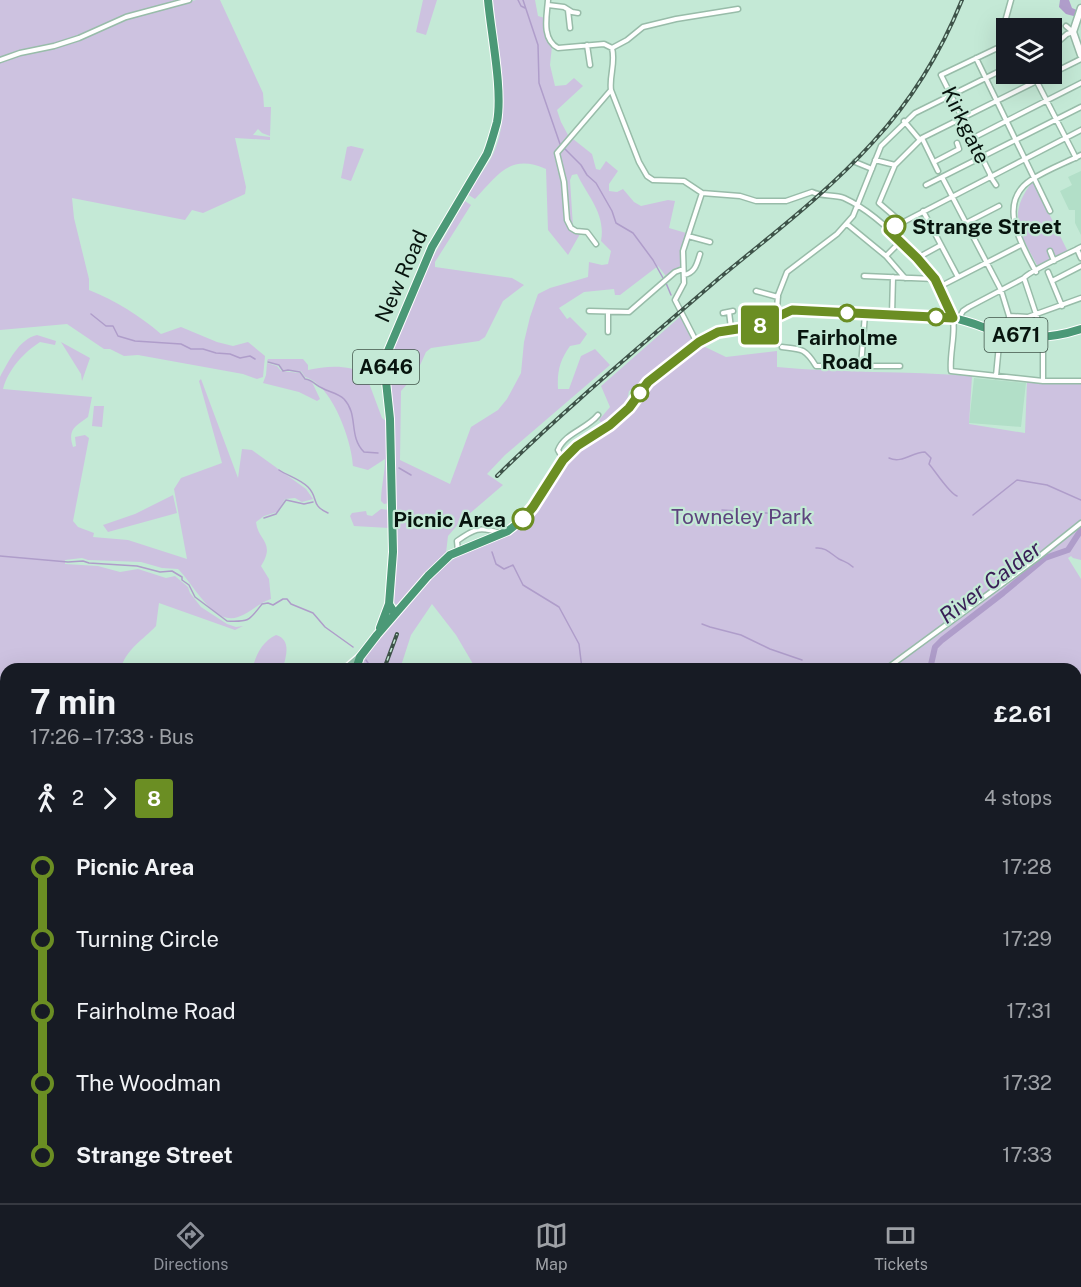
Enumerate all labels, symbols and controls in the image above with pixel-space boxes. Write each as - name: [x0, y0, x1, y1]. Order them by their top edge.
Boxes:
- map controls: [996, 18, 1062, 84]
- button: layers: [996, 18, 1062, 84]
- street label: Kirkgate: [937, 82, 995, 168]
- place label: Strange Street: [912, 214, 1062, 239]
- marker: Strange Street: [884, 215, 906, 237]
- street label: New Road: [370, 226, 432, 326]
- marker: Fairholme Road: [838, 304, 856, 322]
- line badge: 8: [740, 306, 780, 344]
- unlabelled marker: [927, 308, 945, 326]
- text: 8: [753, 313, 767, 338]
- road number: A671: [984, 318, 1048, 352]
- place label: Fairholme Road: [796, 325, 898, 374]
- road number: A646: [353, 350, 419, 384]
- unlabelled marker: [631, 384, 649, 402]
- park label: Towneley Park: [671, 504, 813, 529]
- place label: Picnic Area: [393, 507, 506, 532]
- marker: Picnic Area: [512, 508, 534, 530]
- water label: River Calder: [934, 535, 1047, 629]
- text: 7 min: [30, 683, 116, 721]
- text: £2.61: [994, 701, 1052, 727]
- text: 17:26 – 17:33 · Bus: [30, 725, 194, 749]
- icon: walk: [30, 782, 63, 815]
- icon: forward: [93, 782, 126, 815]
- text: 2: [72, 786, 84, 810]
- text: 8: [147, 786, 161, 811]
- text: 4 stops: [984, 786, 1052, 810]
- text: Picnic Area: [76, 854, 194, 880]
- text: 17:28: [1002, 855, 1052, 879]
- text: Turning Circle: [76, 926, 219, 952]
- text: 17:29: [1003, 927, 1052, 951]
- text: Fairholme Road: [76, 998, 236, 1024]
- text: 17:31: [1007, 999, 1052, 1023]
- text: The Woodman: [76, 1070, 221, 1096]
- text: 17:32: [1003, 1071, 1052, 1095]
- text: Strange Street: [76, 1142, 233, 1168]
- text: 17:33: [1002, 1143, 1052, 1167]
- tab: Directions: [153, 1219, 228, 1274]
- tab: Map: [535, 1219, 568, 1274]
- tab: Tickets: [874, 1219, 928, 1274]

